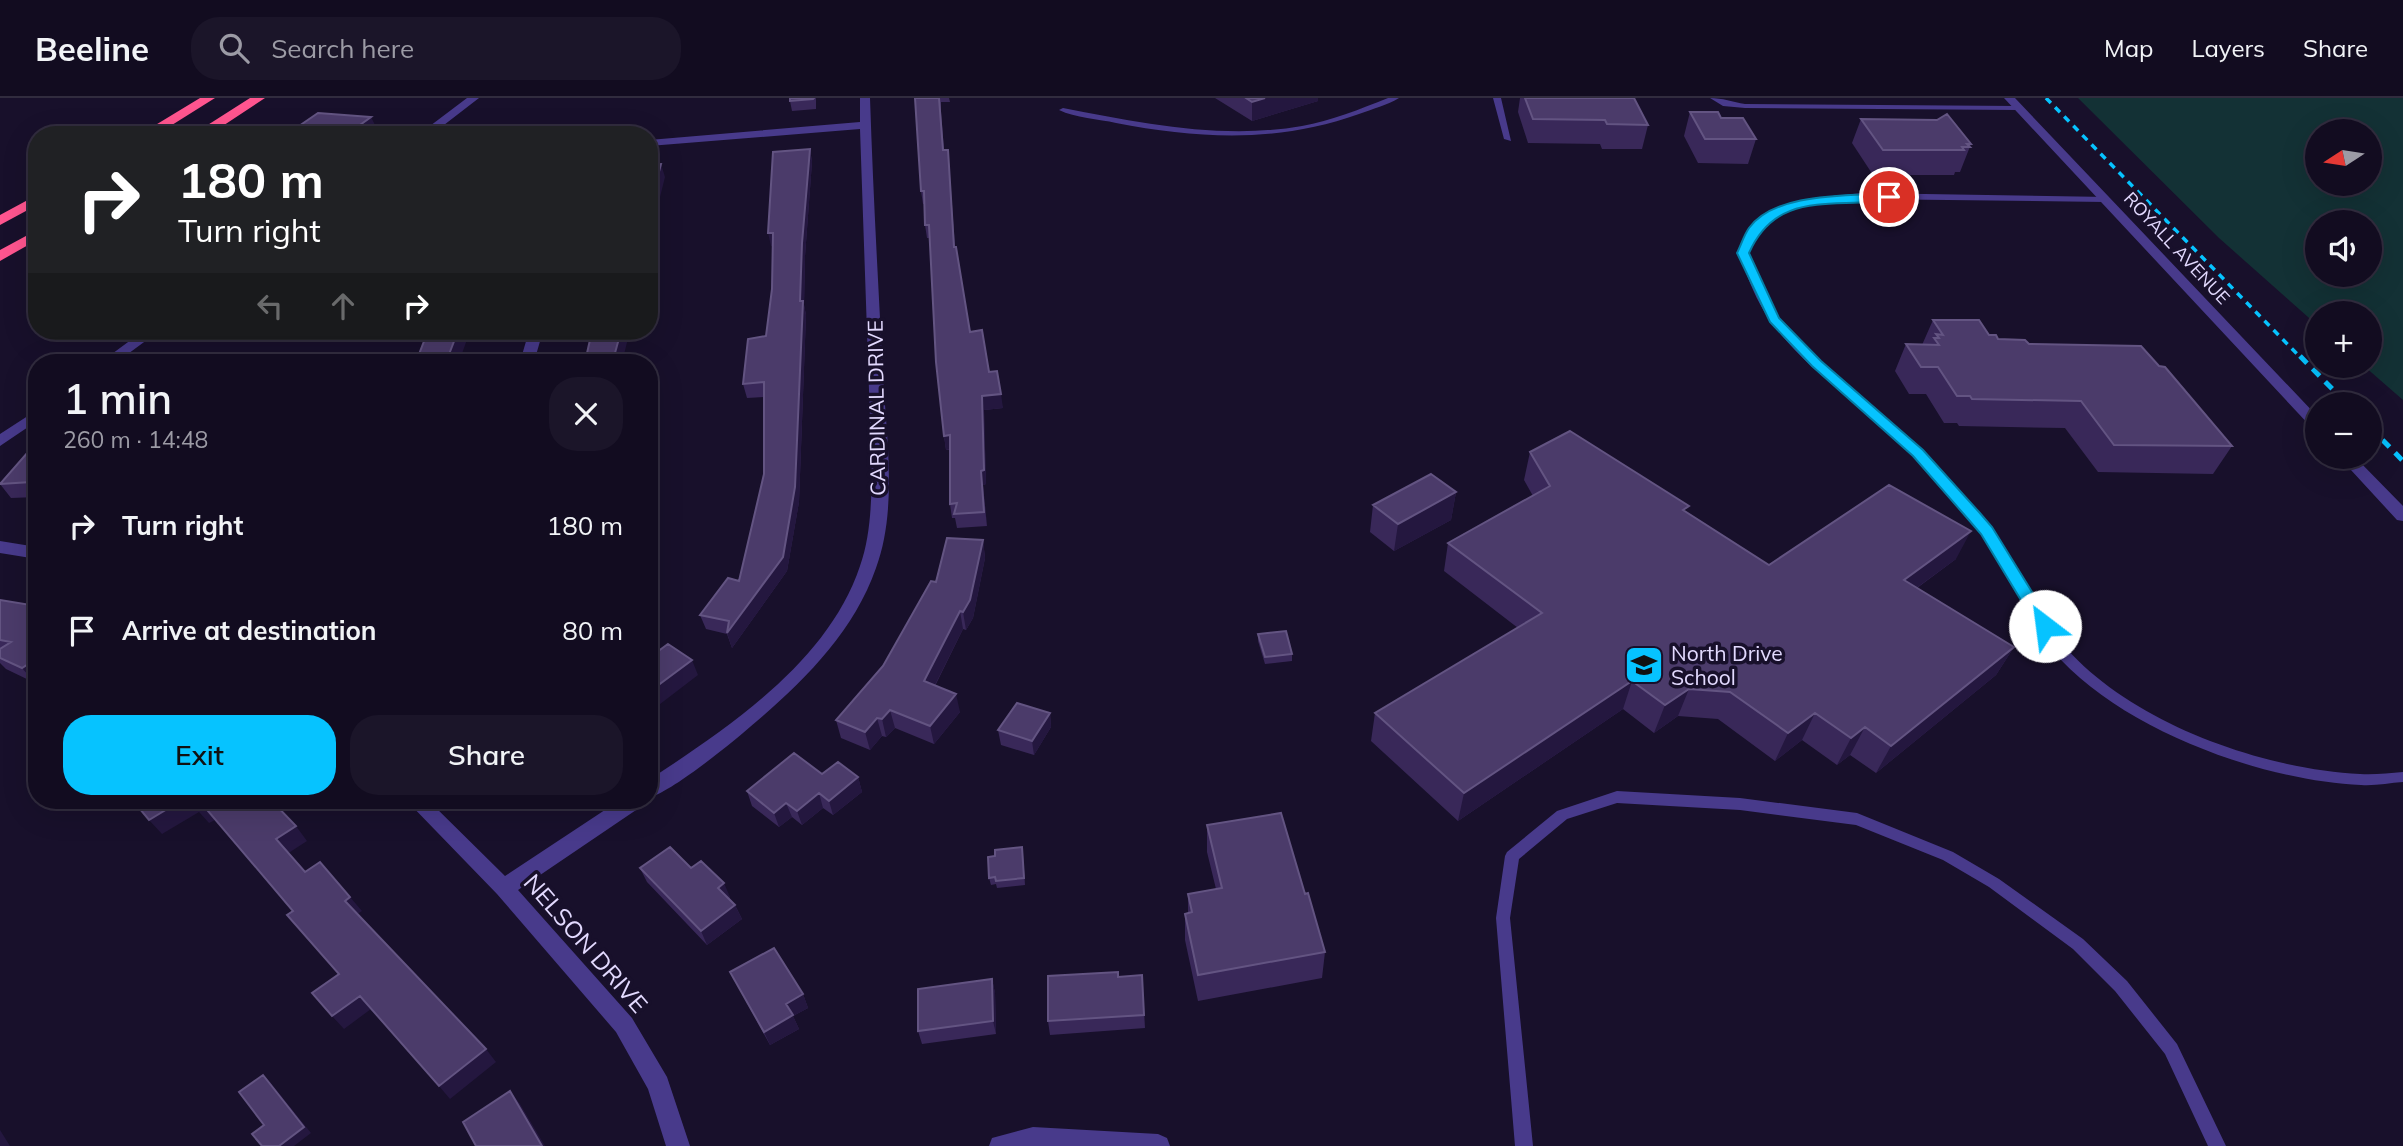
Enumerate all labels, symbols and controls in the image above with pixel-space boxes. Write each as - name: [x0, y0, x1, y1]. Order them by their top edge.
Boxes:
- search box: [191, 17, 681, 80]
- text: Beeline: [35, 28, 149, 69]
- icon: search: [215, 29, 253, 67]
- text: Search here: [271, 32, 414, 65]
- text: Map: [2104, 33, 2153, 63]
- text: Layers: [2191, 33, 2265, 63]
- text: Share: [2303, 33, 2368, 63]
- north arrow: [2305, 119, 2382, 196]
- map controls: [2305, 119, 2382, 469]
- text: 180 m: [178, 149, 324, 210]
- icon: right: [63, 154, 154, 245]
- pin: [1859, 167, 1919, 227]
- icon: arrive: [1870, 178, 1908, 216]
- street label: ROYALL AVENUE: [2119, 187, 2235, 309]
- text: Turn right: [178, 210, 321, 250]
- button: sound: [2305, 210, 2382, 287]
- icon: left: [251, 287, 289, 325]
- icon: ahead: [324, 287, 362, 325]
- icon: right: [397, 287, 435, 325]
- button: +: [2305, 301, 2382, 378]
- street label: CARDINAL DRIVE: [861, 320, 891, 496]
- text: 1 min: [63, 372, 172, 425]
- button: close: [549, 377, 623, 451]
- button: −: [2305, 392, 2382, 469]
- text: 260 m · 14:48: [63, 425, 208, 454]
- icon: right: [63, 507, 101, 545]
- text: Turn right: [122, 509, 243, 542]
- text: 180 m: [547, 509, 623, 542]
- position arrow: [2008, 589, 2082, 663]
- icon: arrive: [63, 612, 101, 650]
- text: Arrive at destination: [122, 614, 377, 647]
- text: 80 m: [562, 614, 623, 647]
- place label: North Drive School: [1671, 640, 1783, 690]
- school or university icon: North Drive School: [1623, 644, 1665, 686]
- button: Exit: [63, 715, 336, 795]
- button: Share: [350, 715, 623, 795]
- street label: NELSON DRIVE: [518, 868, 654, 1018]

